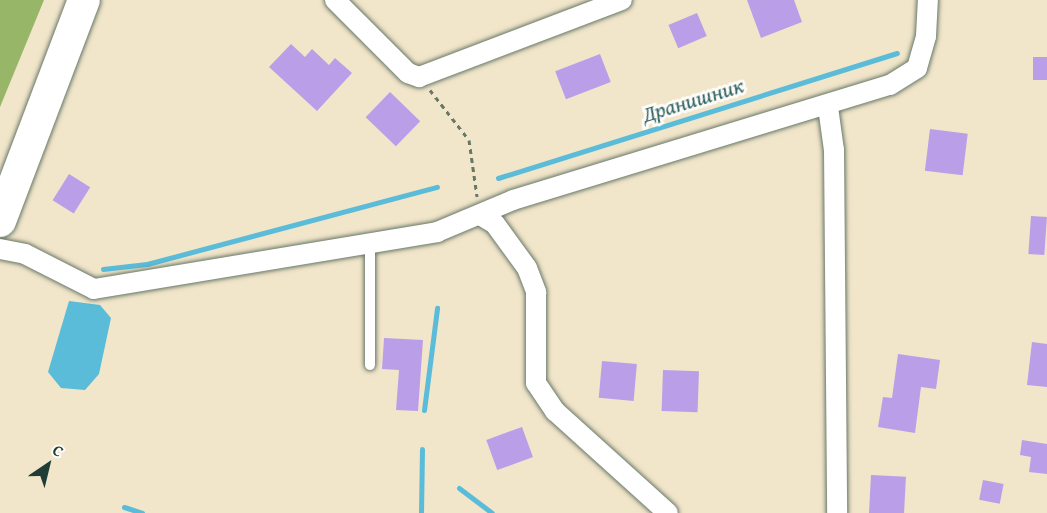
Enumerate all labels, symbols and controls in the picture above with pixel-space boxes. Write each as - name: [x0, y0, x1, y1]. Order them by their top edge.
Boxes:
- water label: Дранишник: [639, 72, 747, 128]
- north arrow: [18, 435, 78, 495]
- text: С: [48, 438, 69, 463]

